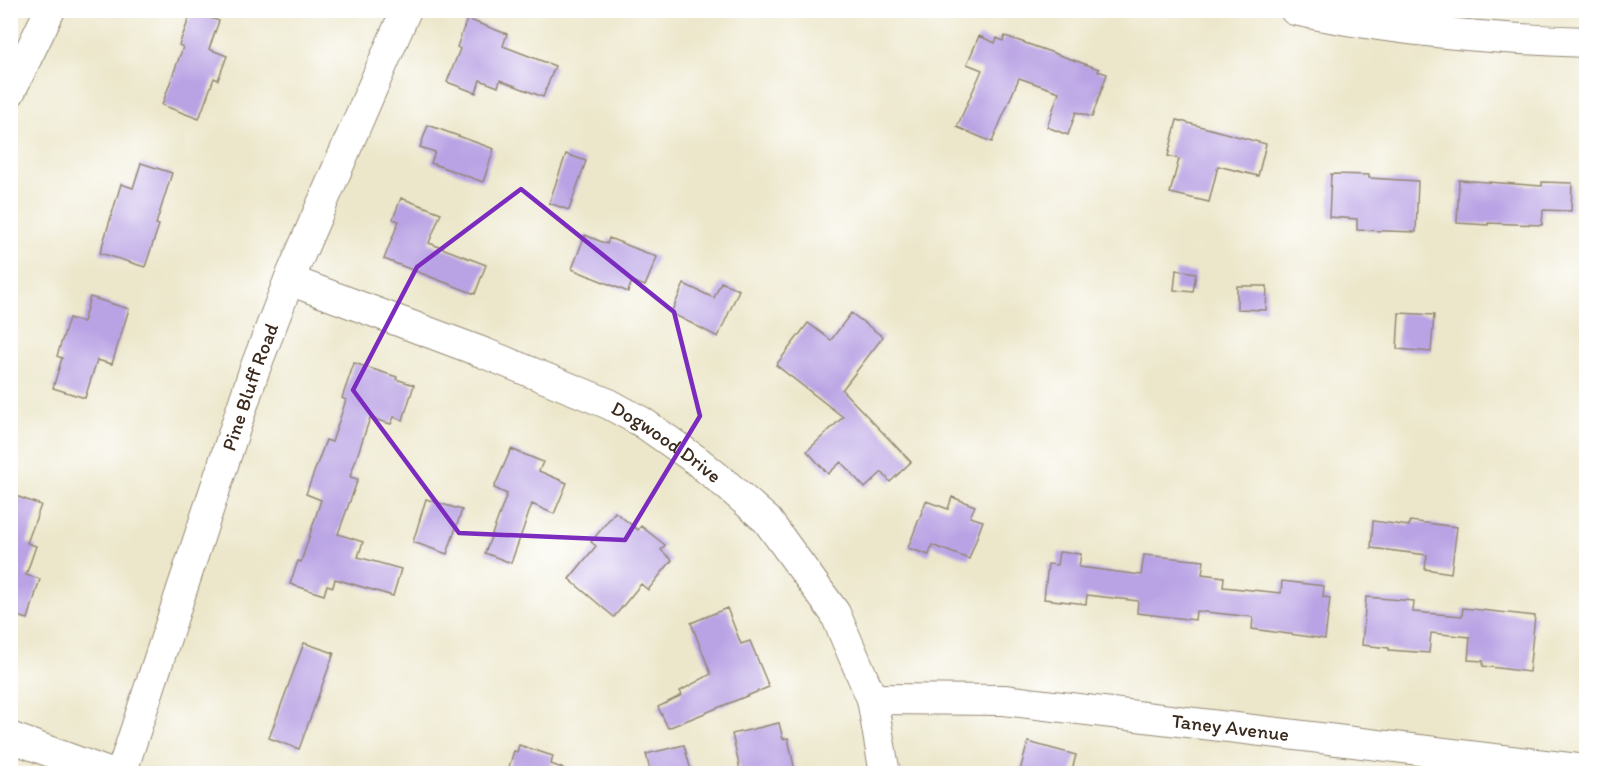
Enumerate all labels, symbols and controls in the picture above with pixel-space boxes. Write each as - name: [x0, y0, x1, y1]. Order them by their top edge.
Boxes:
- street label: Pine Bluff Road: [217, 320, 283, 454]
- street label: Dogwood Drive: [607, 396, 726, 488]
- street label: Taney Avenue: [1170, 708, 1290, 746]

